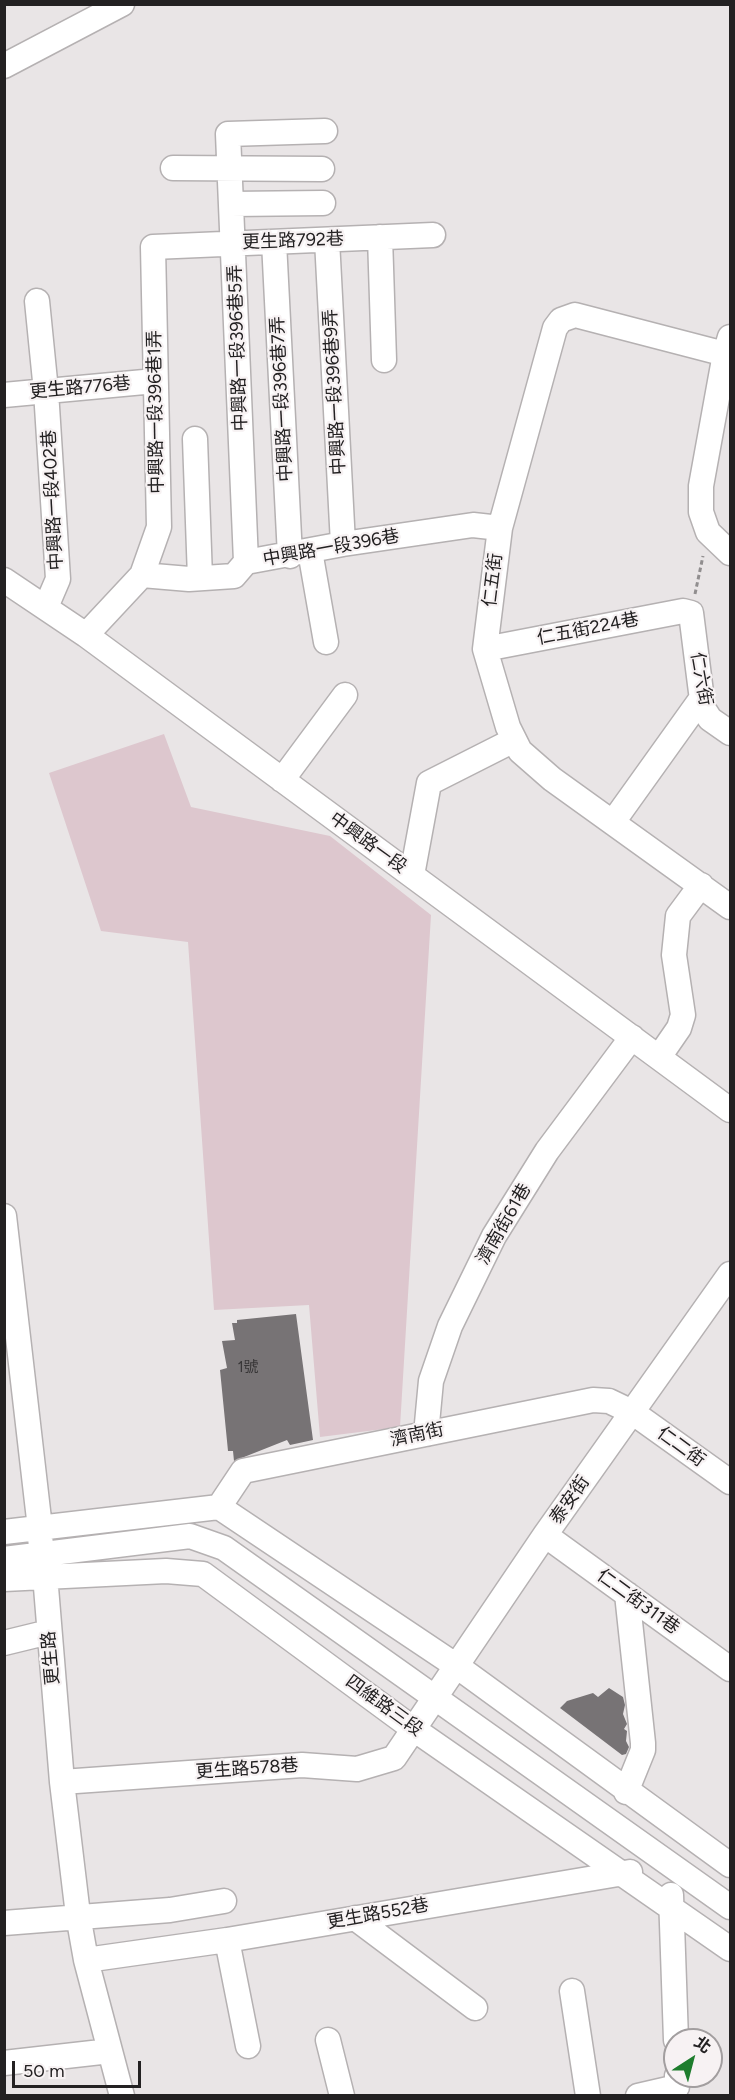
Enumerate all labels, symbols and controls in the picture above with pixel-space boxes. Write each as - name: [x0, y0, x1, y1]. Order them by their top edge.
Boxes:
- street label: 更生路792巷: [242, 228, 344, 254]
- street label: 中興路一段396巷5弄: [224, 264, 252, 432]
- street label: 中興路一段396巷9弄: [320, 308, 350, 476]
- street label: 中興路一段396巷7弄: [267, 316, 297, 482]
- street label: 中興路一段396巷1弄: [144, 330, 168, 494]
- street label: 更生路776巷: [28, 373, 132, 403]
- street label: 中興路一段402巷: [39, 429, 67, 571]
- street label: 中興路一段396巷: [261, 525, 401, 571]
- street label: 仁五街: [479, 552, 507, 608]
- street label: 仁五街224巷: [535, 609, 641, 649]
- street label: 仁六街: [686, 651, 716, 707]
- street label: 中興路一段: [325, 808, 411, 878]
- street label: 濟南街61巷: [472, 1180, 536, 1268]
- house number: 1號: [237, 1359, 259, 1377]
- street label: 濟南街: [388, 1419, 446, 1451]
- street label: 仁二街: [653, 1422, 709, 1472]
- street label: 泰安街: [546, 1472, 594, 1528]
- street label: 仁二街311巷: [593, 1565, 683, 1639]
- street label: 更生路: [38, 1630, 64, 1686]
- street label: 四維路三段: [341, 1671, 427, 1741]
- street label: 更生路578巷: [195, 1755, 299, 1783]
- street label: 更生路552巷: [326, 1894, 430, 1934]
- north arrow: [663, 2028, 723, 2088]
- text: 北: [691, 2032, 715, 2057]
- scale bar: [15, 2049, 144, 2087]
- text: 50 m: [23, 2060, 65, 2082]

